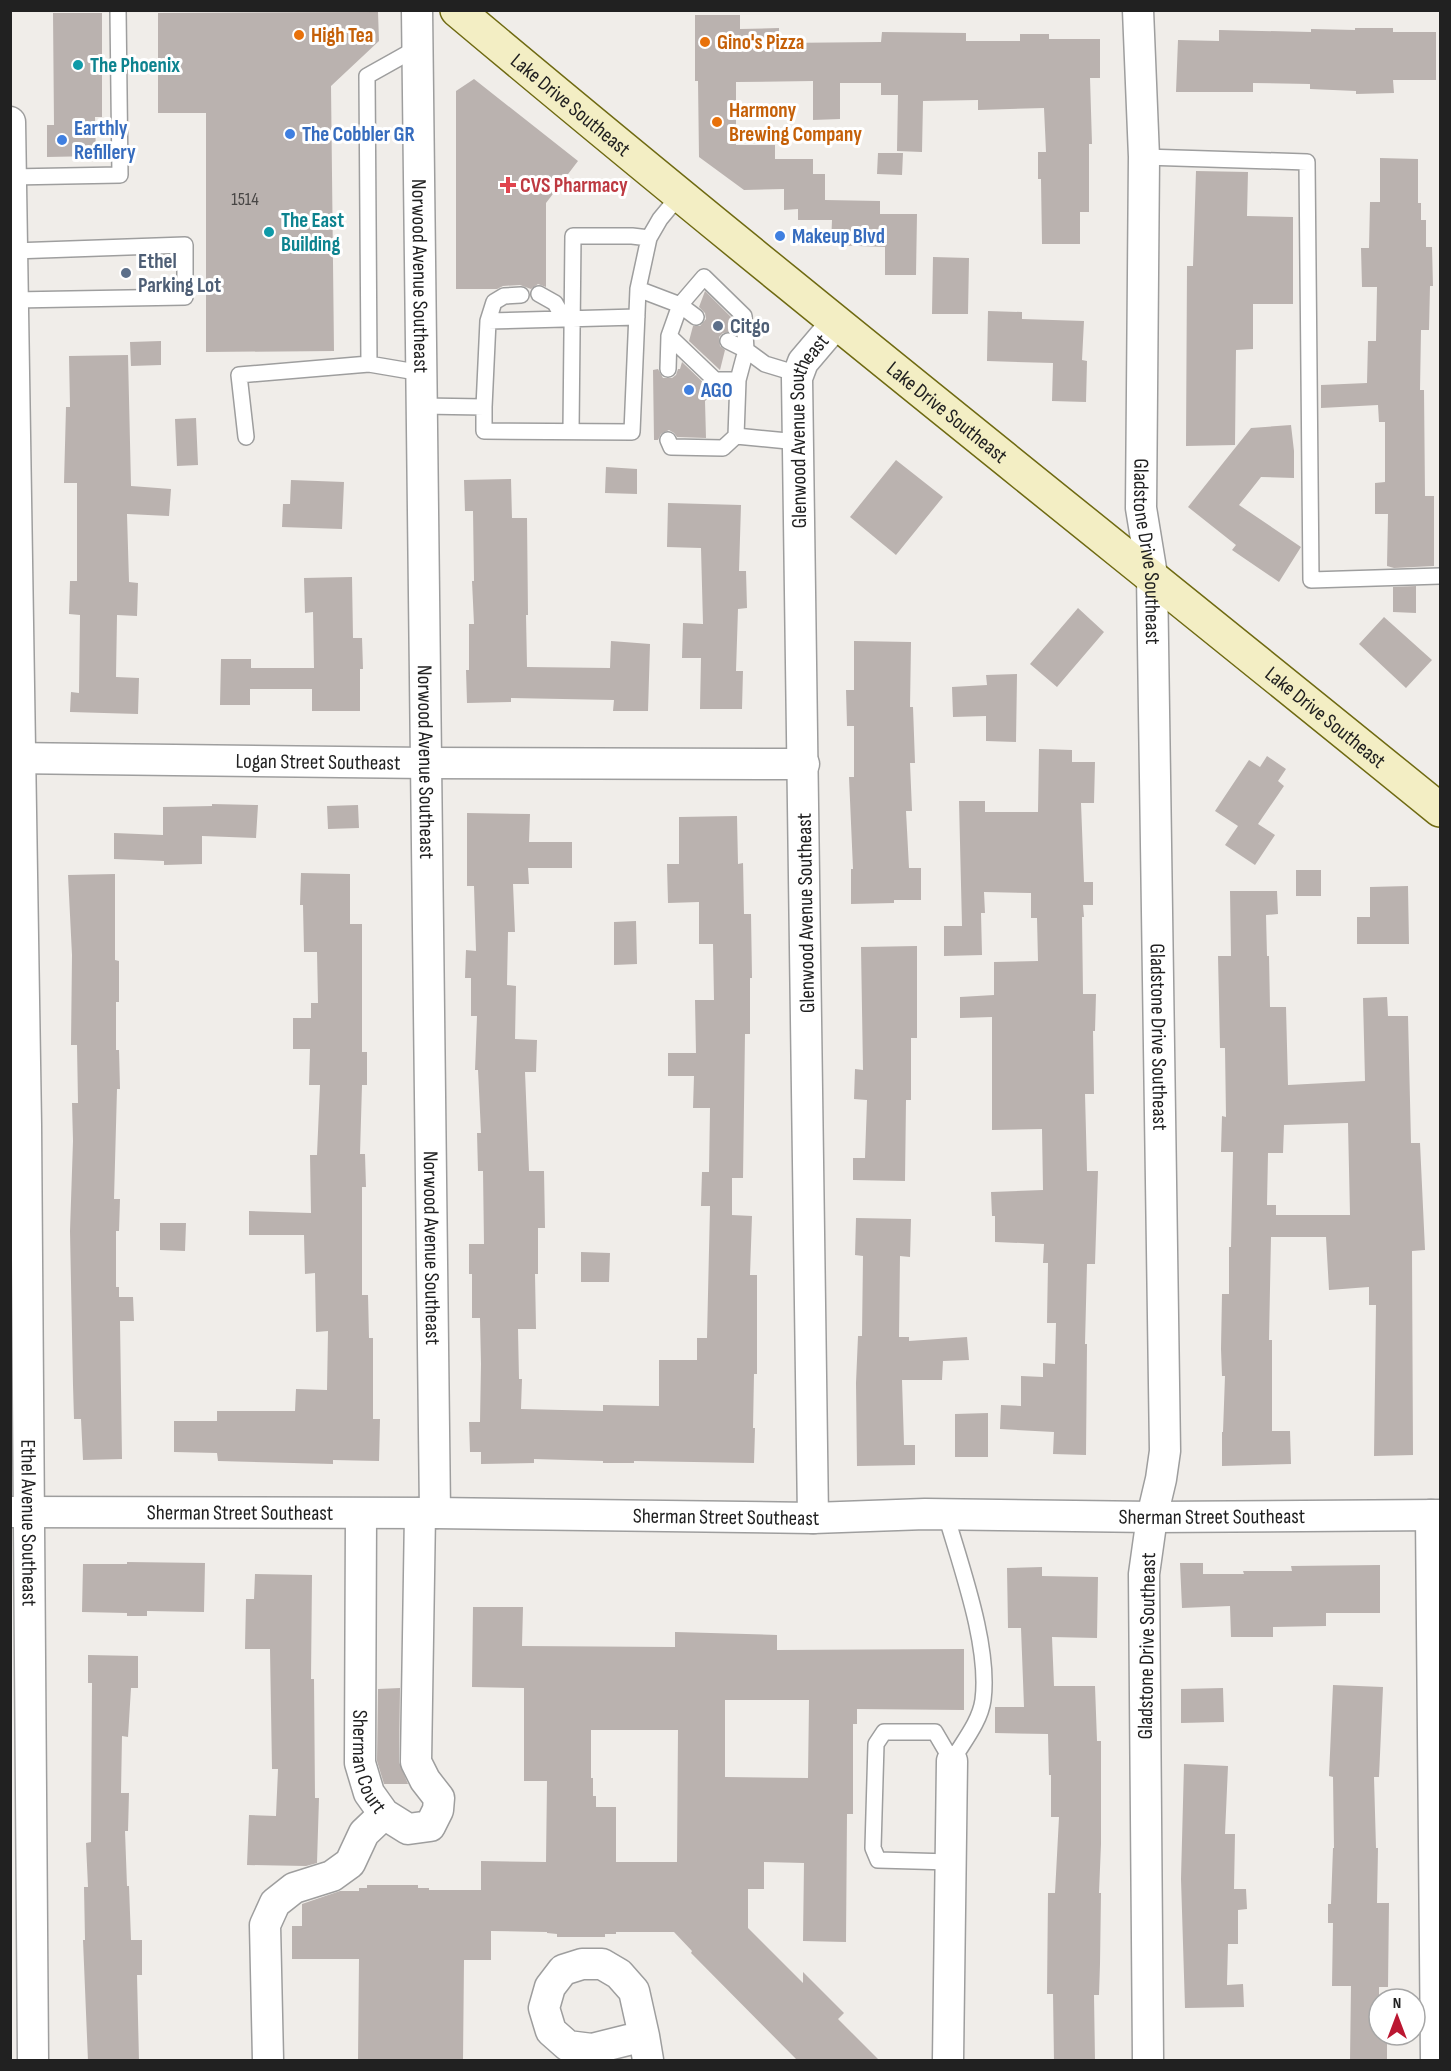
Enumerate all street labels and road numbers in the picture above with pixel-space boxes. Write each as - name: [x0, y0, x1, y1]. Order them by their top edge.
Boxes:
- street label: Lake Drive Southeast: [506, 48, 636, 162]
- street label: Norwood Avenue Southeast: [407, 179, 434, 373]
- street label: Glenwood Avenue Southeast: [784, 329, 834, 528]
- street label: Lake Drive Southeast: [882, 356, 1013, 468]
- street label: Gladstone Drive Southeast: [1128, 458, 1166, 645]
- street label: Lake Drive Southeast: [1260, 661, 1391, 773]
- street label: Norwood Avenue Southeast: [412, 665, 440, 859]
- street label: Logan Street Southeast: [235, 748, 401, 775]
- street label: Glenwood Avenue Southeast: [792, 813, 820, 1013]
- street label: Gladstone Drive Southeast: [1145, 943, 1173, 1131]
- street label: Norwood Avenue Southeast: [418, 1151, 445, 1345]
- street label: Ethel Avenue Southeast: [16, 1439, 42, 1606]
- street label: Sherman Street Southeast: [147, 1500, 333, 1525]
- street label: Sherman Street Southeast: [633, 1503, 820, 1530]
- street label: Sherman Street Southeast: [1118, 1503, 1305, 1530]
- street label: Gladstone Drive Southeast: [1133, 1552, 1161, 1740]
- street label: Sherman Court: [347, 1710, 392, 1818]

